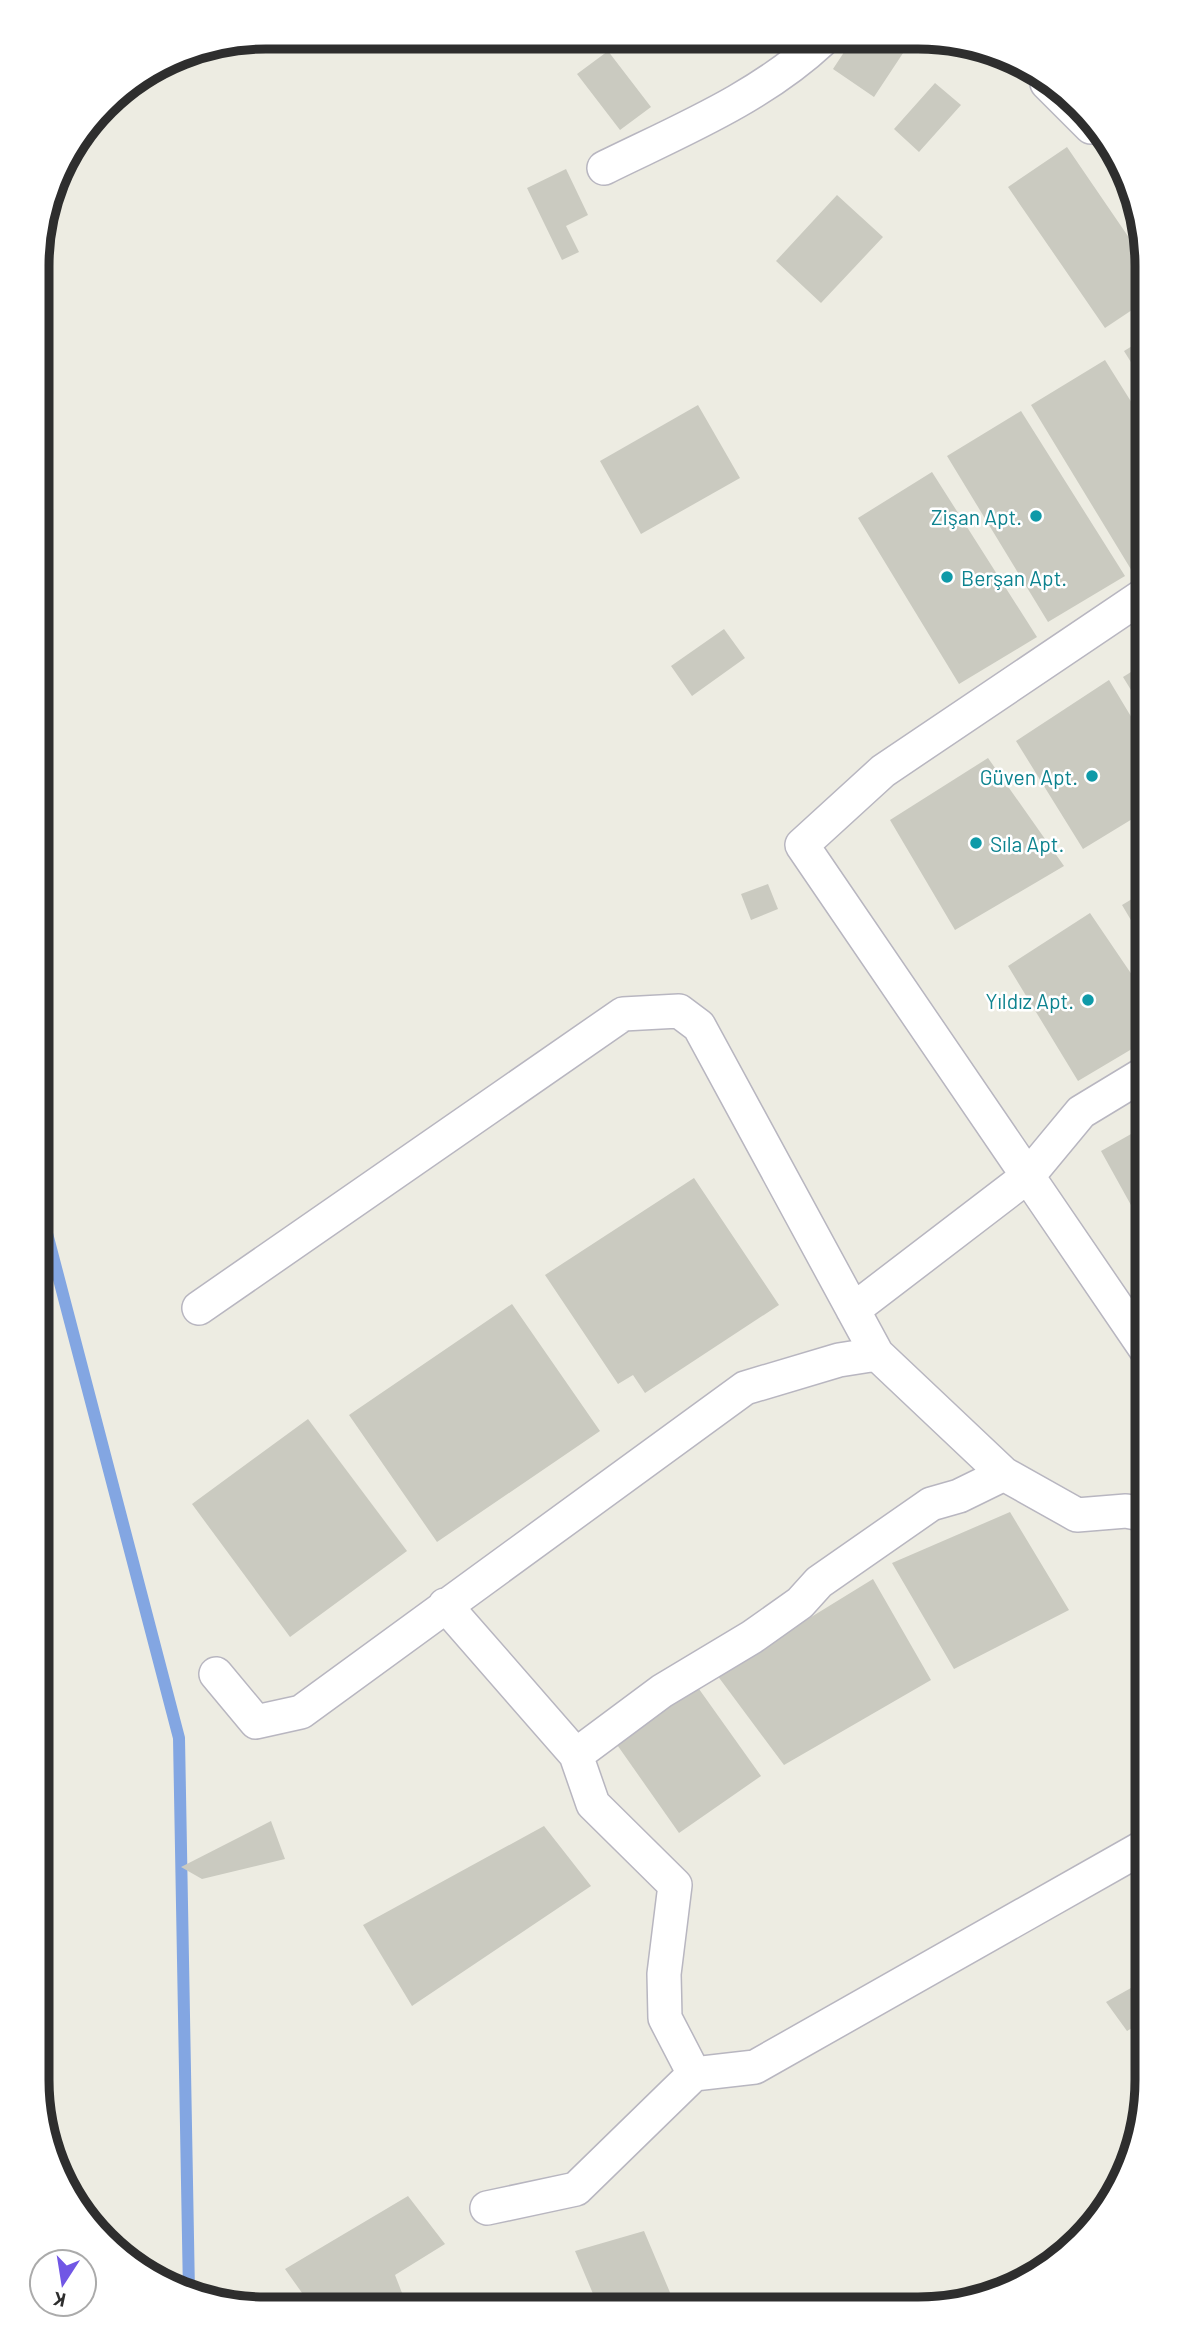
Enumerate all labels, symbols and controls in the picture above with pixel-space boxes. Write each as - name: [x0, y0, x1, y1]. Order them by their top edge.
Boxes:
- place label: Zişan Apt.: [931, 504, 1022, 529]
- marker: Zişan Apt.: [1028, 508, 1044, 524]
- place label: Berşan Apt.: [961, 565, 1067, 590]
- marker: Berşan Apt.: [939, 569, 955, 585]
- place label: Güven Apt.: [980, 764, 1078, 789]
- marker: Güven Apt.: [1084, 768, 1100, 784]
- place label: Sıla Apt.: [990, 831, 1064, 856]
- marker: Sıla Apt.: [968, 835, 984, 851]
- place label: Yıldız Apt.: [986, 988, 1074, 1013]
- marker: Yıldız Apt.: [1080, 992, 1096, 1008]
- north arrow: [28, 2248, 98, 2318]
- text: K: [51, 2288, 68, 2313]

